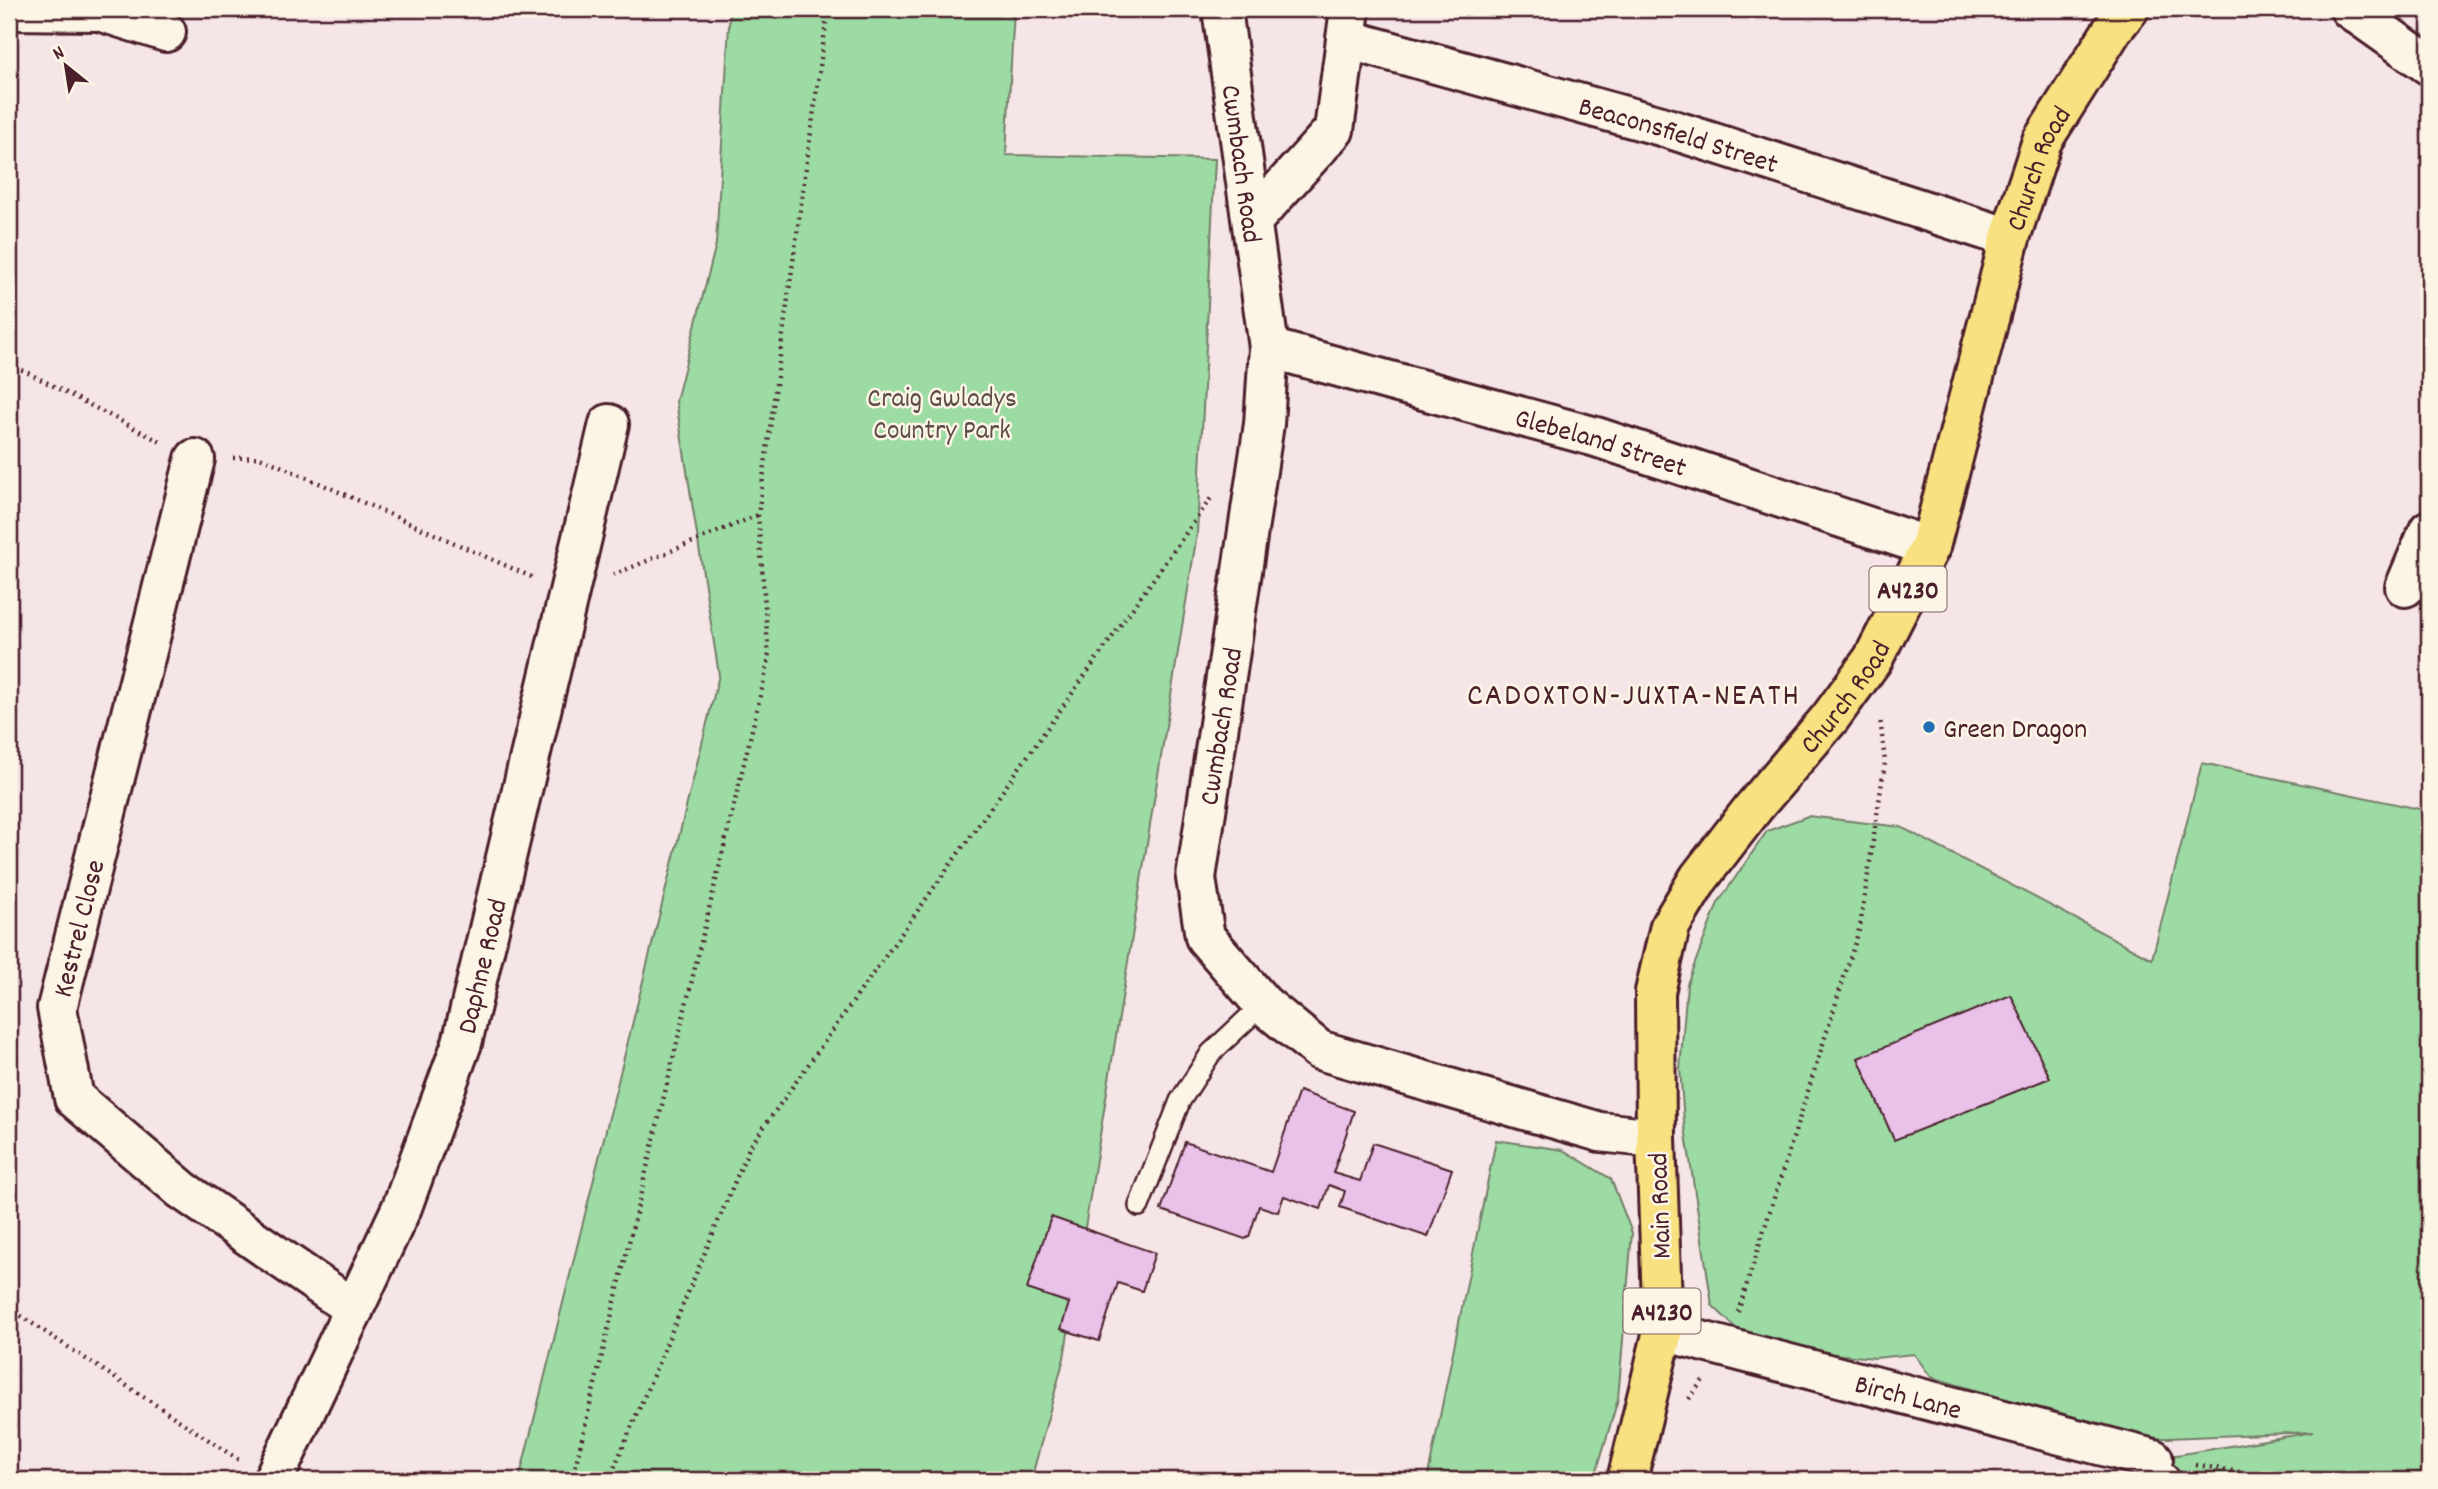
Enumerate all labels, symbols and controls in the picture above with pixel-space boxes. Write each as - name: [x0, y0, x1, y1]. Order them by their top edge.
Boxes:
- north arrow: [32, 32, 102, 102]
- text: N: [48, 40, 70, 68]
- street label: Cwmbach Road: [1208, 83, 1269, 246]
- street label: Beaconsfield Street: [1573, 89, 1782, 187]
- street label: Church Road: [1999, 100, 2084, 237]
- park label: Craig Gwladys Country Park: [867, 381, 1017, 453]
- street label: Glebeland Street: [1509, 401, 1691, 490]
- road number: A4230: [1870, 566, 1946, 611]
- street label: Church Road: [1793, 635, 1904, 765]
- street label: Cwmbach Road: [1192, 645, 1256, 809]
- district label: CADOXTON-JUXTA-NEATH: [1467, 675, 1801, 721]
- place label: Green Dragon: [1943, 712, 2087, 752]
- marker: Green Dragon: [1921, 719, 1937, 735]
- street label: Kestrel Close: [45, 856, 118, 1002]
- street label: Daphne Road: [450, 895, 521, 1038]
- street label: Main Road: [1641, 1152, 1685, 1260]
- road number: A4230: [1624, 1288, 1700, 1334]
- street label: Birch Lane: [1850, 1367, 1965, 1433]

